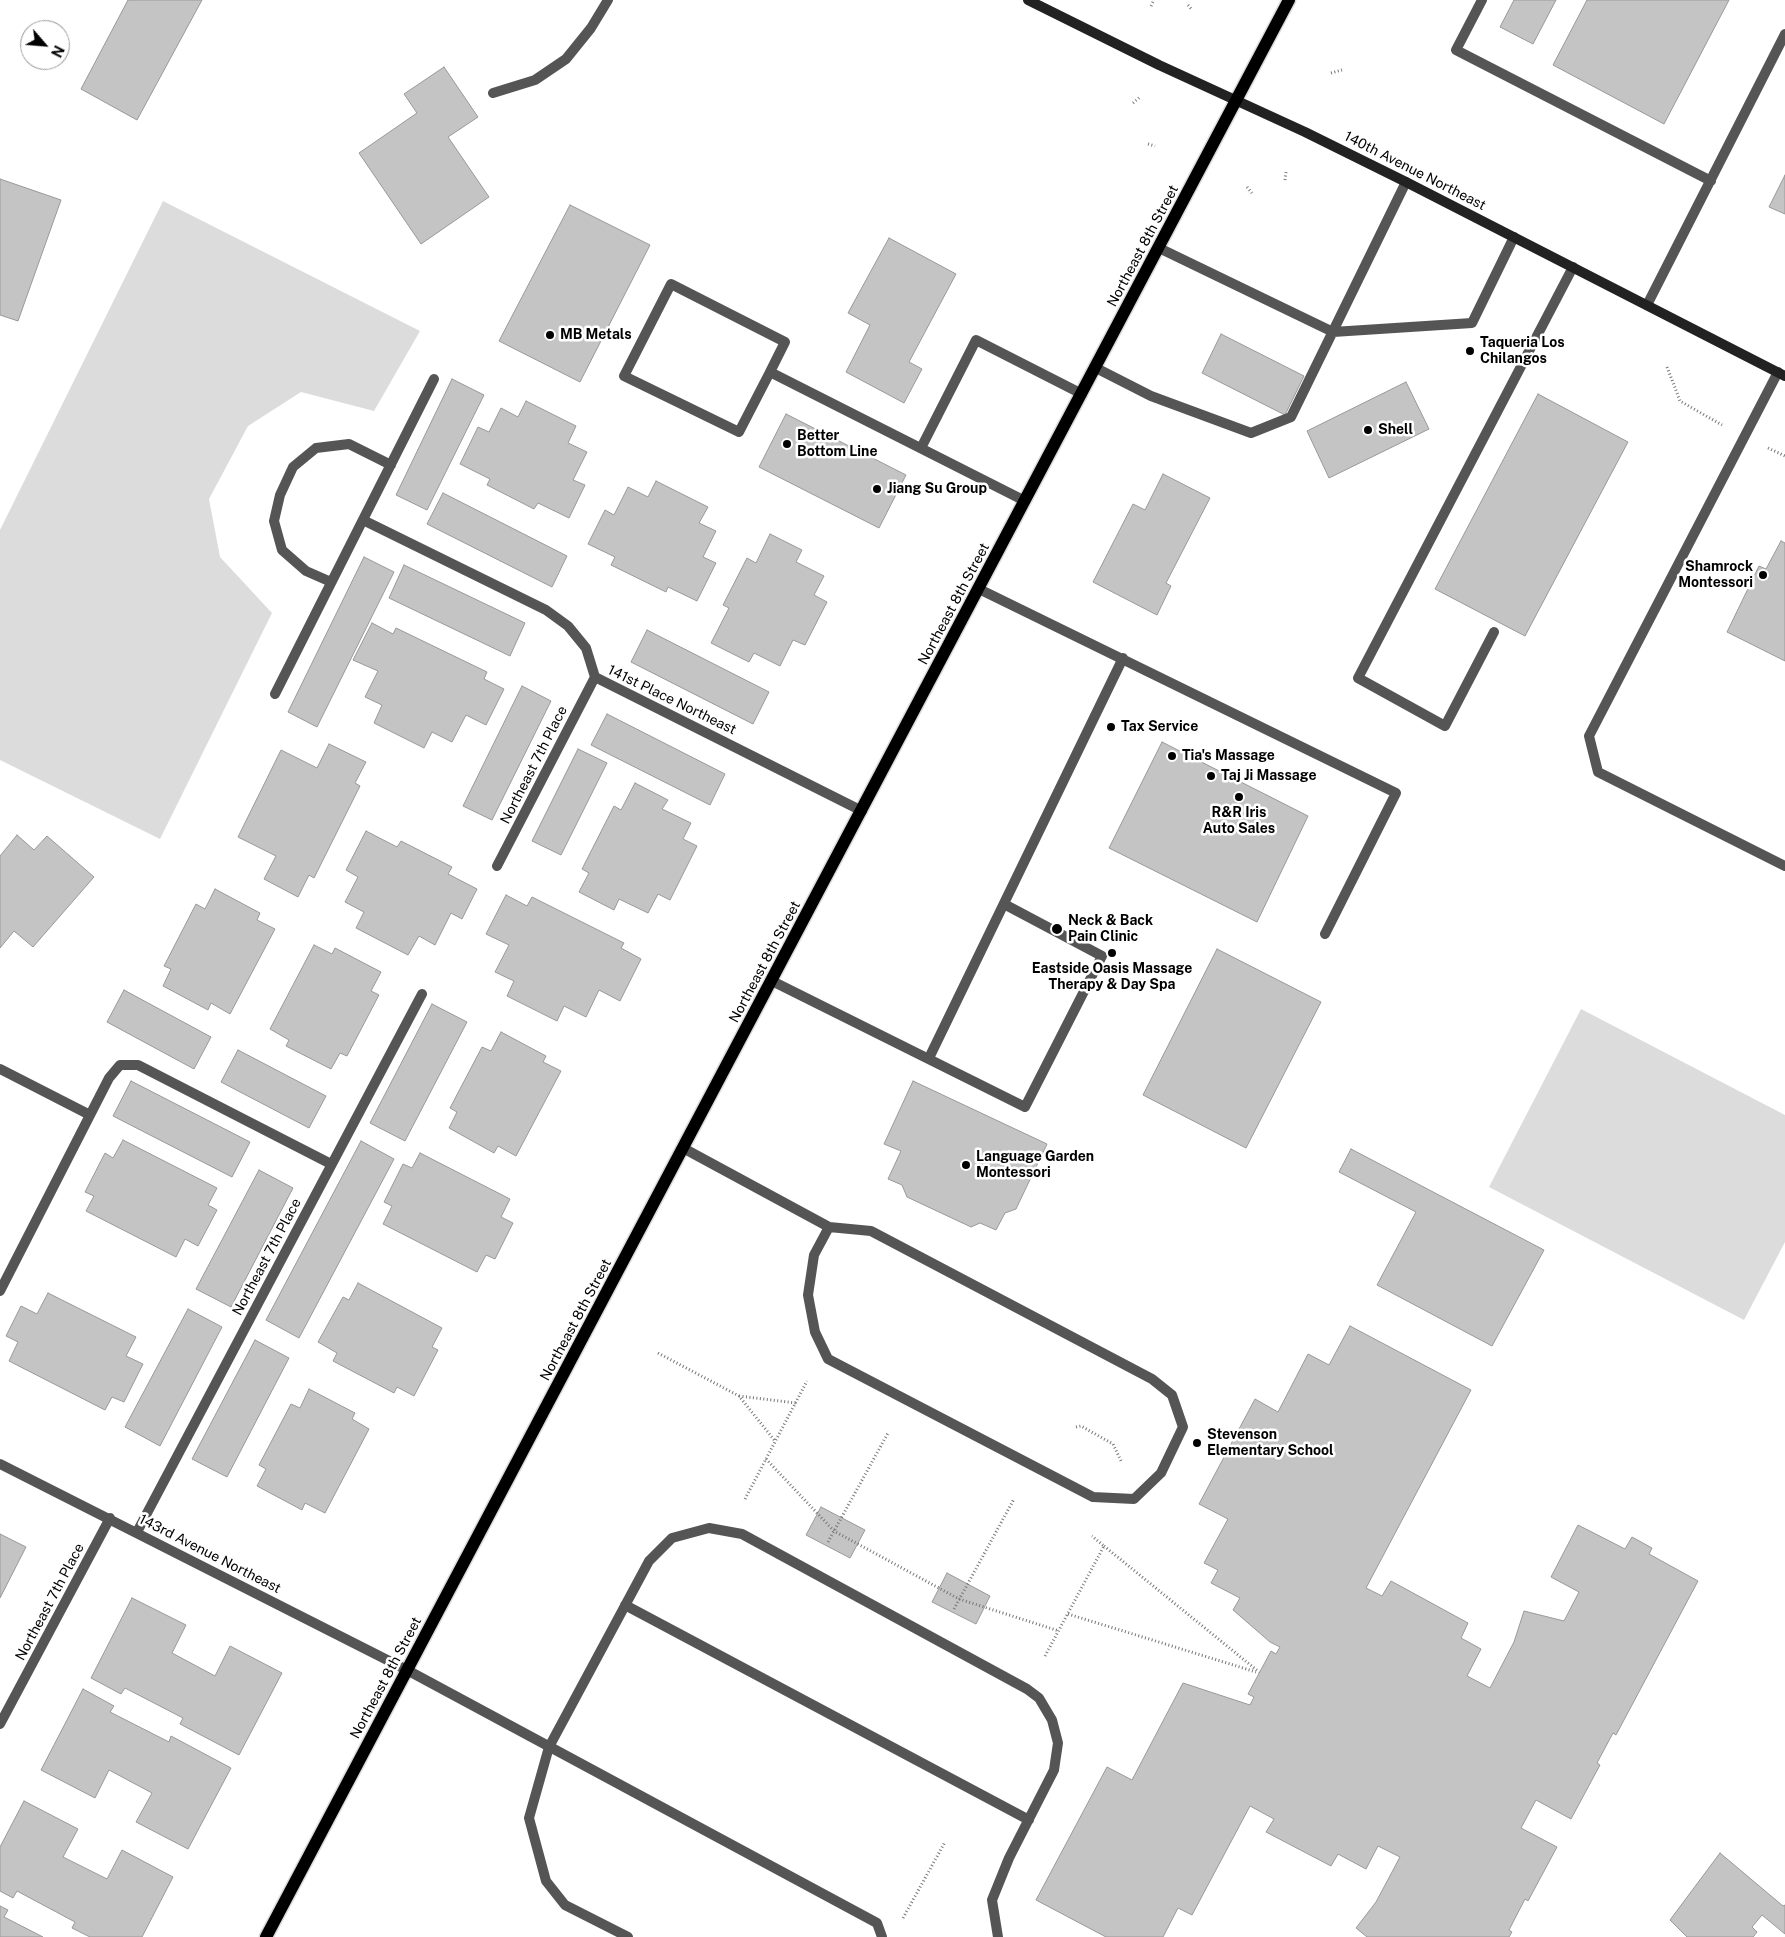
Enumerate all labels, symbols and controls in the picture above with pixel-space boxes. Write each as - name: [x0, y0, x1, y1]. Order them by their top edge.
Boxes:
- north arrow: [20, 20, 70, 70]
- text: N: [48, 43, 67, 60]
- street label: 140th Avenue Northeast: [1341, 128, 1489, 214]
- street label: Northeast 8th Street: [1104, 182, 1182, 310]
- place label: MB Metals: [560, 327, 632, 343]
- marker: MB Metals: [544, 329, 556, 341]
- place label: Taqueria Los Chilangos: [1480, 335, 1565, 368]
- marker: Taqueria Los Chilangos: [1464, 345, 1476, 357]
- place label: Shell: [1378, 422, 1413, 438]
- marker: Shell: [1362, 424, 1374, 436]
- place label: Better Bottom Line: [797, 428, 877, 461]
- marker: Better Bottom Line: [781, 438, 793, 450]
- place label: Jiang Su Group: [887, 481, 987, 497]
- marker: Jiang Su Group: [871, 483, 883, 495]
- street label: Northeast 8th Street: [915, 540, 993, 668]
- place label: Shamrock Montessori: [1678, 559, 1753, 592]
- marker: Shamrock Montessori: [1757, 569, 1769, 581]
- street label: 141st Place Northeast: [605, 662, 739, 738]
- street label: Northeast 7th Place: [497, 703, 571, 827]
- place label: Tax Service: [1121, 719, 1198, 735]
- marker: Tax Service: [1105, 721, 1117, 733]
- place label: Tia's Massage: [1182, 748, 1275, 764]
- marker: Tia's Massage: [1166, 750, 1178, 762]
- place label: Taj Ji Massage: [1221, 768, 1316, 784]
- marker: Taj Ji Massage: [1205, 770, 1217, 782]
- marker: R&R Iris Auto Sales: [1233, 791, 1245, 803]
- place label: R&R Iris Auto Sales: [1203, 805, 1275, 838]
- street label: Northeast 8th Street: [726, 898, 804, 1026]
- place label: Neck & Back Pain Clinic: [1068, 913, 1153, 946]
- marker: Neck & Back Pain Clinic: [1050, 922, 1064, 936]
- marker: Eastside Oasis Massage Therapy & Day Spa: [1106, 947, 1118, 959]
- place label: Eastside Oasis Massage Therapy & Day Spa: [1032, 961, 1192, 994]
- place label: Language Garden Montessori: [976, 1149, 1094, 1182]
- marker: Language Garden Montessori: [960, 1159, 972, 1171]
- street label: Northeast 7th Place: [229, 1196, 305, 1318]
- street label: Northeast 8th Street: [537, 1256, 615, 1384]
- place label: Stevenson Elementary School: [1207, 1427, 1334, 1460]
- marker: Stevenson Elementary School: [1191, 1437, 1203, 1449]
- street label: 143rd Avenue Northeast: [136, 1511, 284, 1597]
- street label: Northeast 7th Place: [12, 1541, 88, 1663]
- street label: Northeast 8th Street: [347, 1614, 425, 1742]

